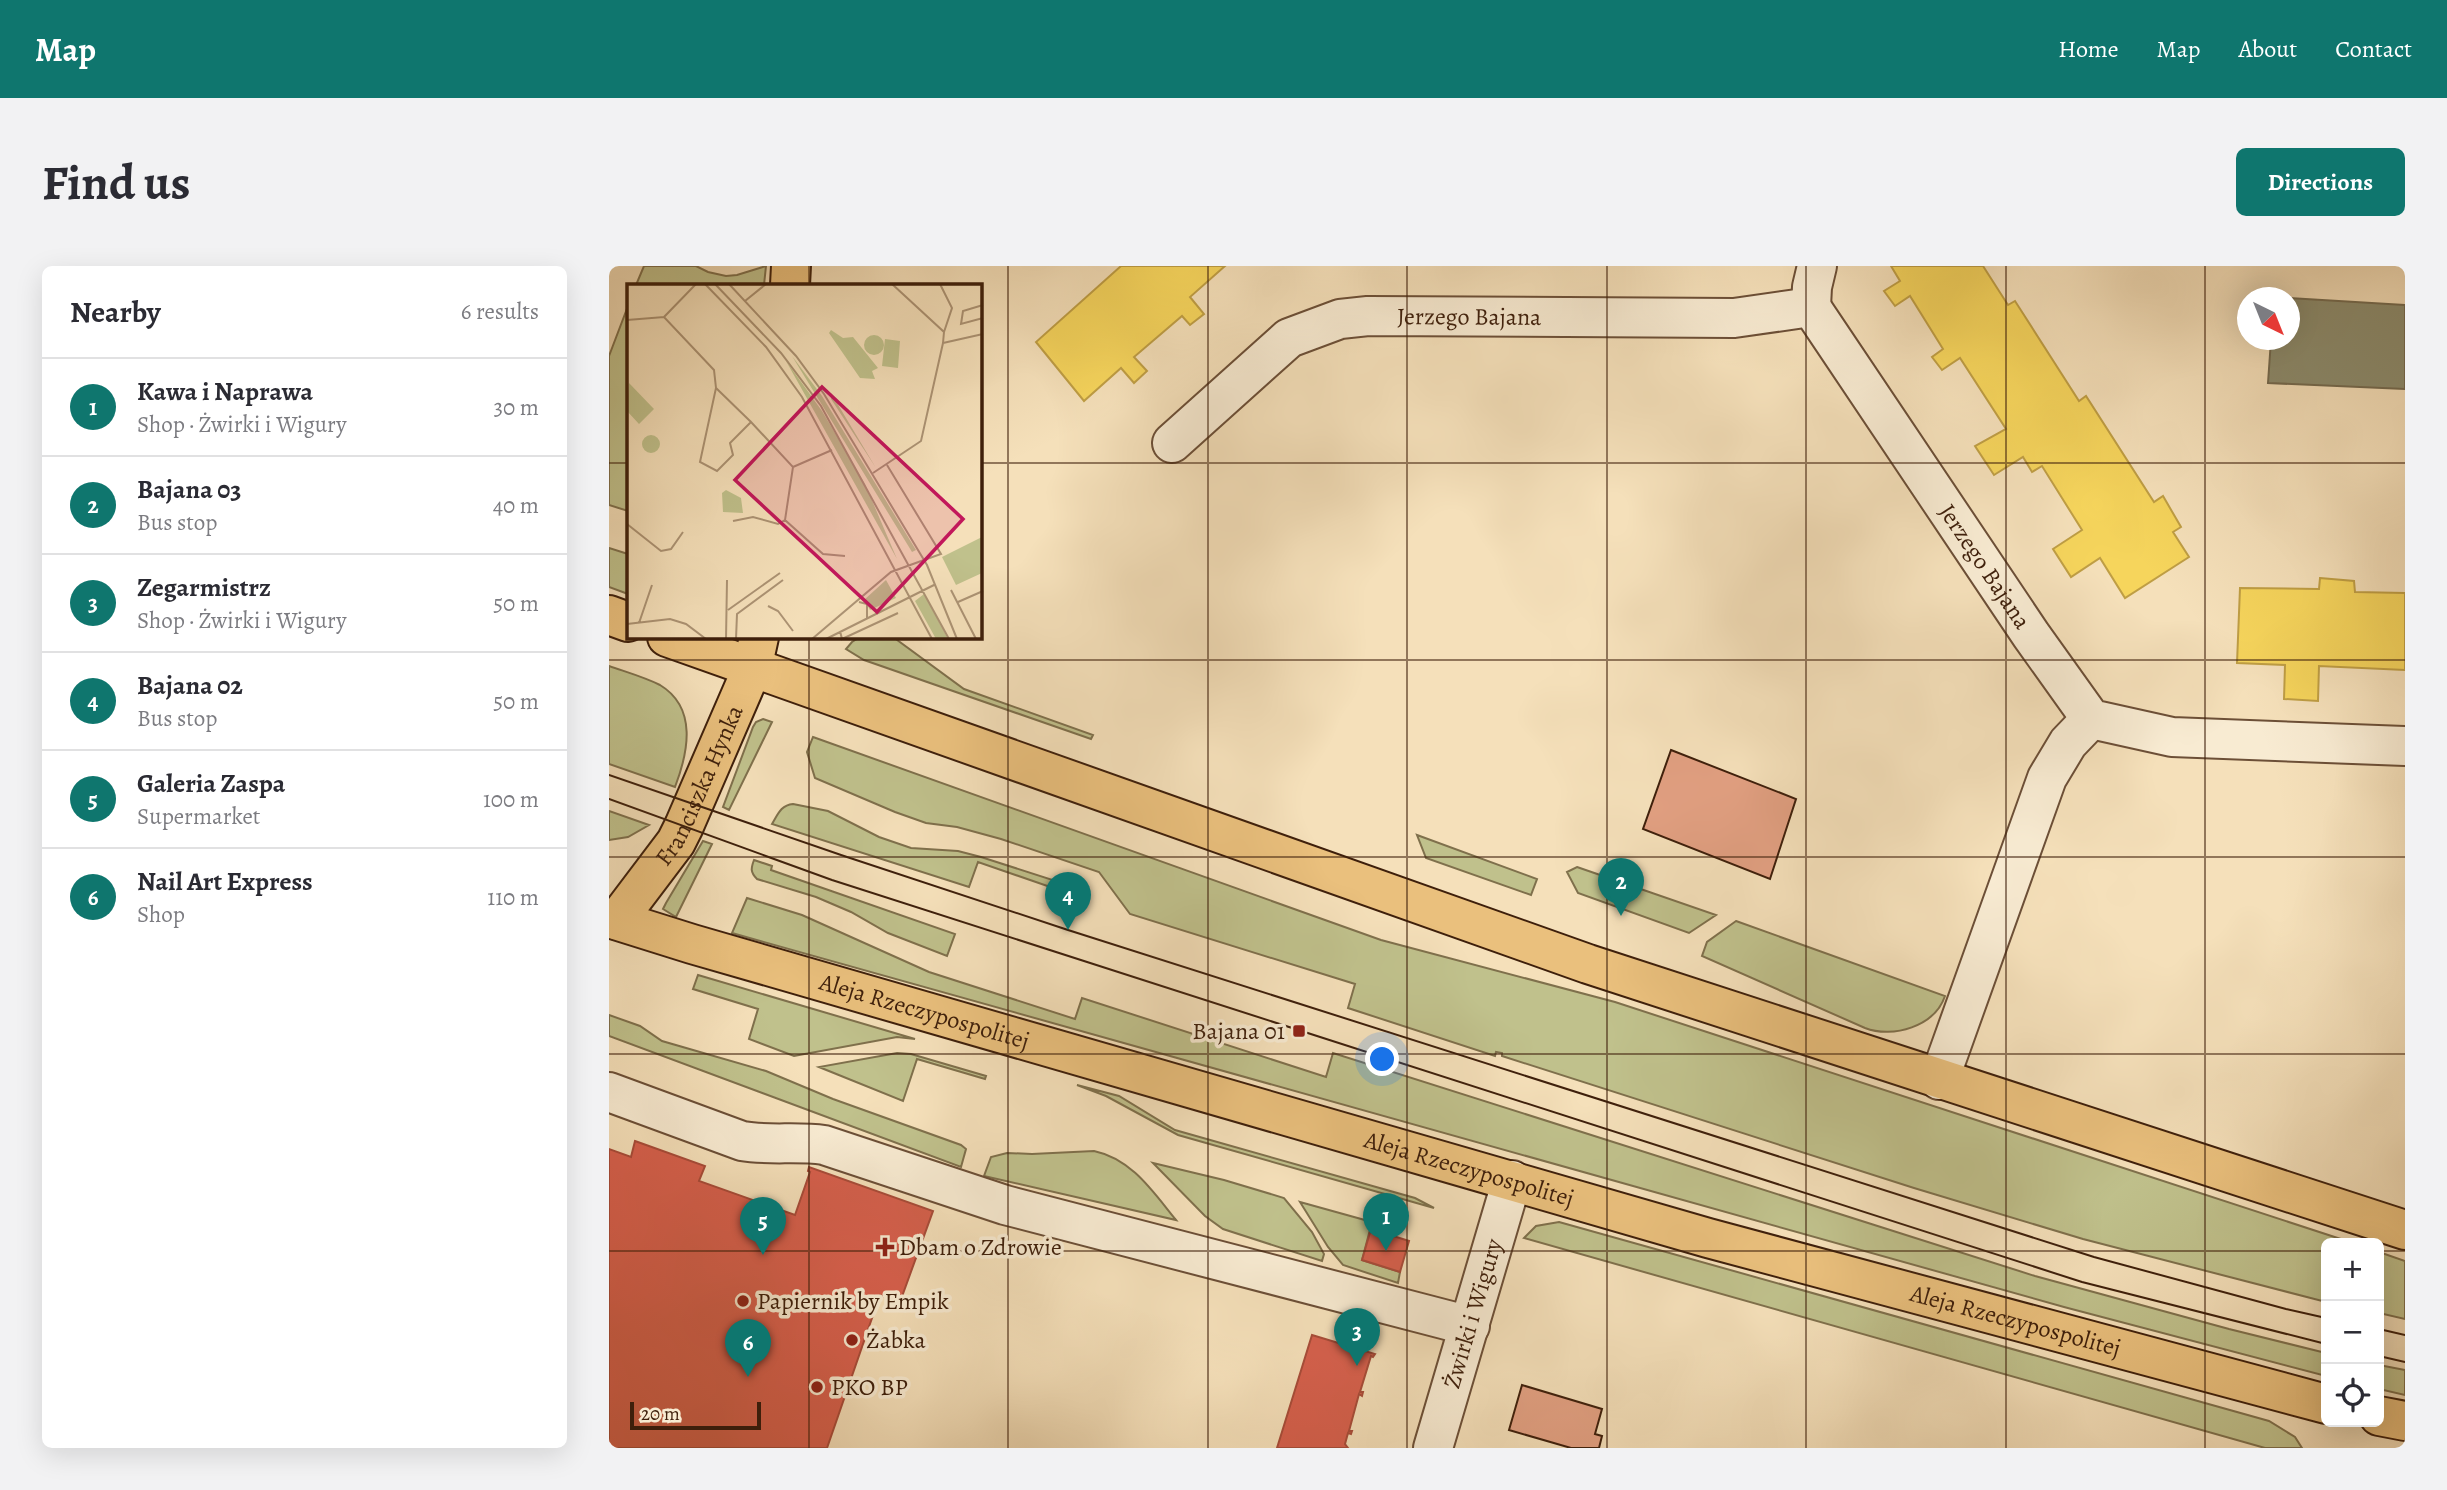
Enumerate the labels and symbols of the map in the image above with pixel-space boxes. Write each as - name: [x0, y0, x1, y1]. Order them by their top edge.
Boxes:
- inset map: [627, 284, 982, 639]
- north arrow: [2237, 287, 2300, 350]
- street label: Jerzego Bajana: [1397, 300, 1542, 333]
- street label: Jerzego Bajana: [1932, 498, 2039, 636]
- street label: Franciszka Hynka: [648, 699, 751, 872]
- pin: 2: [1598, 858, 1644, 916]
- pin: 4: [1045, 872, 1091, 930]
- street label: Aleja Rzeczypospolitej: [815, 965, 1033, 1057]
- place label: Bajana 01: [1192, 1015, 1285, 1047]
- marker: Bajana 01: [1291, 1023, 1307, 1039]
- your location: [1365, 1042, 1399, 1076]
- street label: Aleja Rzeczypospolitej: [1360, 1123, 1578, 1214]
- pin: 1: [1363, 1193, 1409, 1251]
- pin: 5: [740, 1197, 786, 1255]
- place label: Dbam o Zdrowie: [899, 1231, 1062, 1263]
- street label: Żwirki i Wigury: [1435, 1235, 1510, 1392]
- marker: Dbam o Zdrowie: [877, 1239, 893, 1255]
- street label: Aleja Rzeczypospolitej: [1906, 1277, 2124, 1364]
- place label: Papiernik by Empik: [757, 1285, 949, 1317]
- marker: Papiernik by Empik: [735, 1293, 751, 1309]
- pin: 3: [1334, 1308, 1380, 1366]
- pin: 6: [725, 1319, 771, 1377]
- place label: Żabka: [866, 1324, 926, 1356]
- marker: Żabka: [844, 1332, 860, 1348]
- place label: PKO BP: [831, 1371, 908, 1403]
- marker: PKO BP: [809, 1379, 825, 1395]
- scale bar: [630, 1399, 761, 1431]

